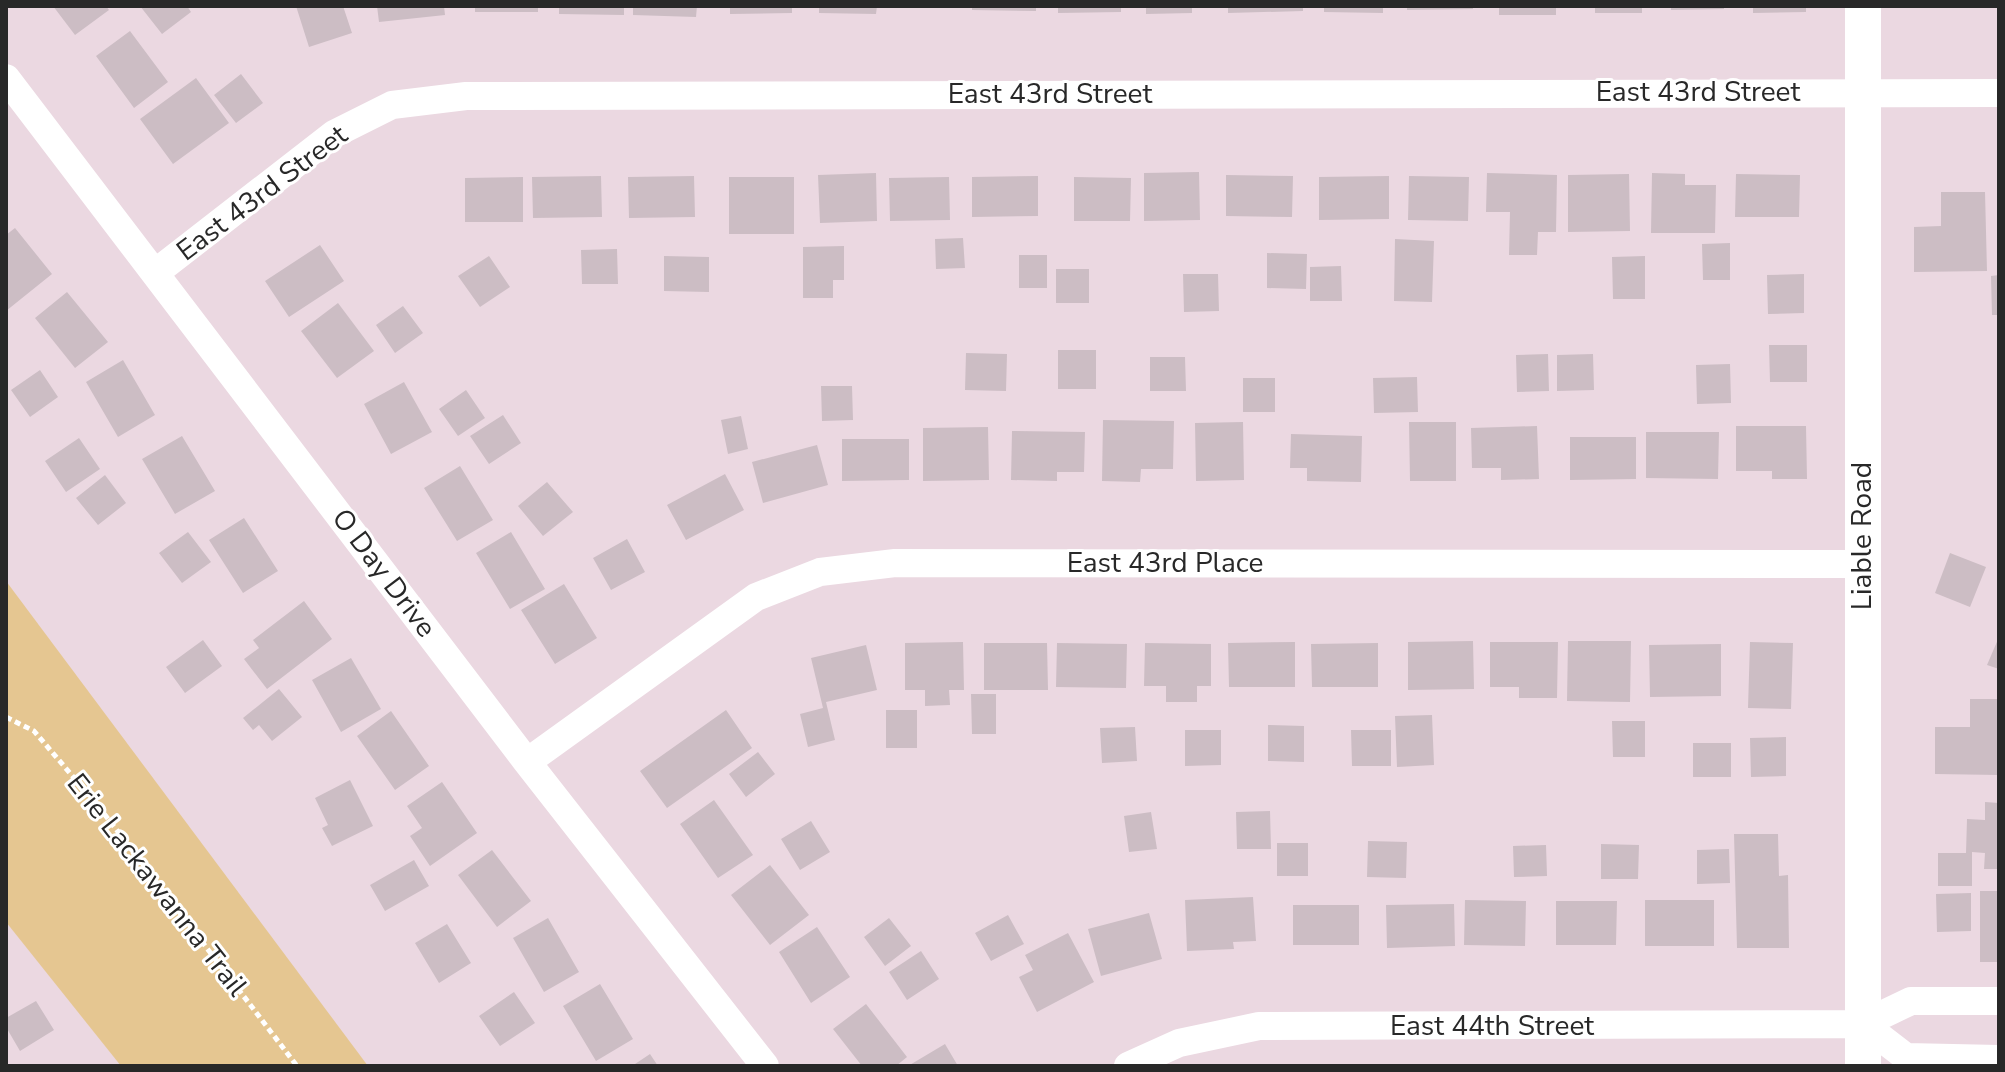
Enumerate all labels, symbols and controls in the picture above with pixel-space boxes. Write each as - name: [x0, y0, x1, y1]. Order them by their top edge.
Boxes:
- street label: East 43rd Street: [1596, 73, 1801, 111]
- street label: East 43rd Street: [948, 75, 1153, 113]
- street label: East 43rd Street: [169, 116, 355, 270]
- street label: Liable Road: [1843, 462, 1881, 610]
- street label: O Day Drive: [323, 501, 445, 645]
- street label: East 43rd Place: [1067, 544, 1263, 582]
- street label: Erie Lackawanna Trail: [58, 766, 256, 1005]
- street label: East 44th Street: [1390, 1007, 1594, 1045]

